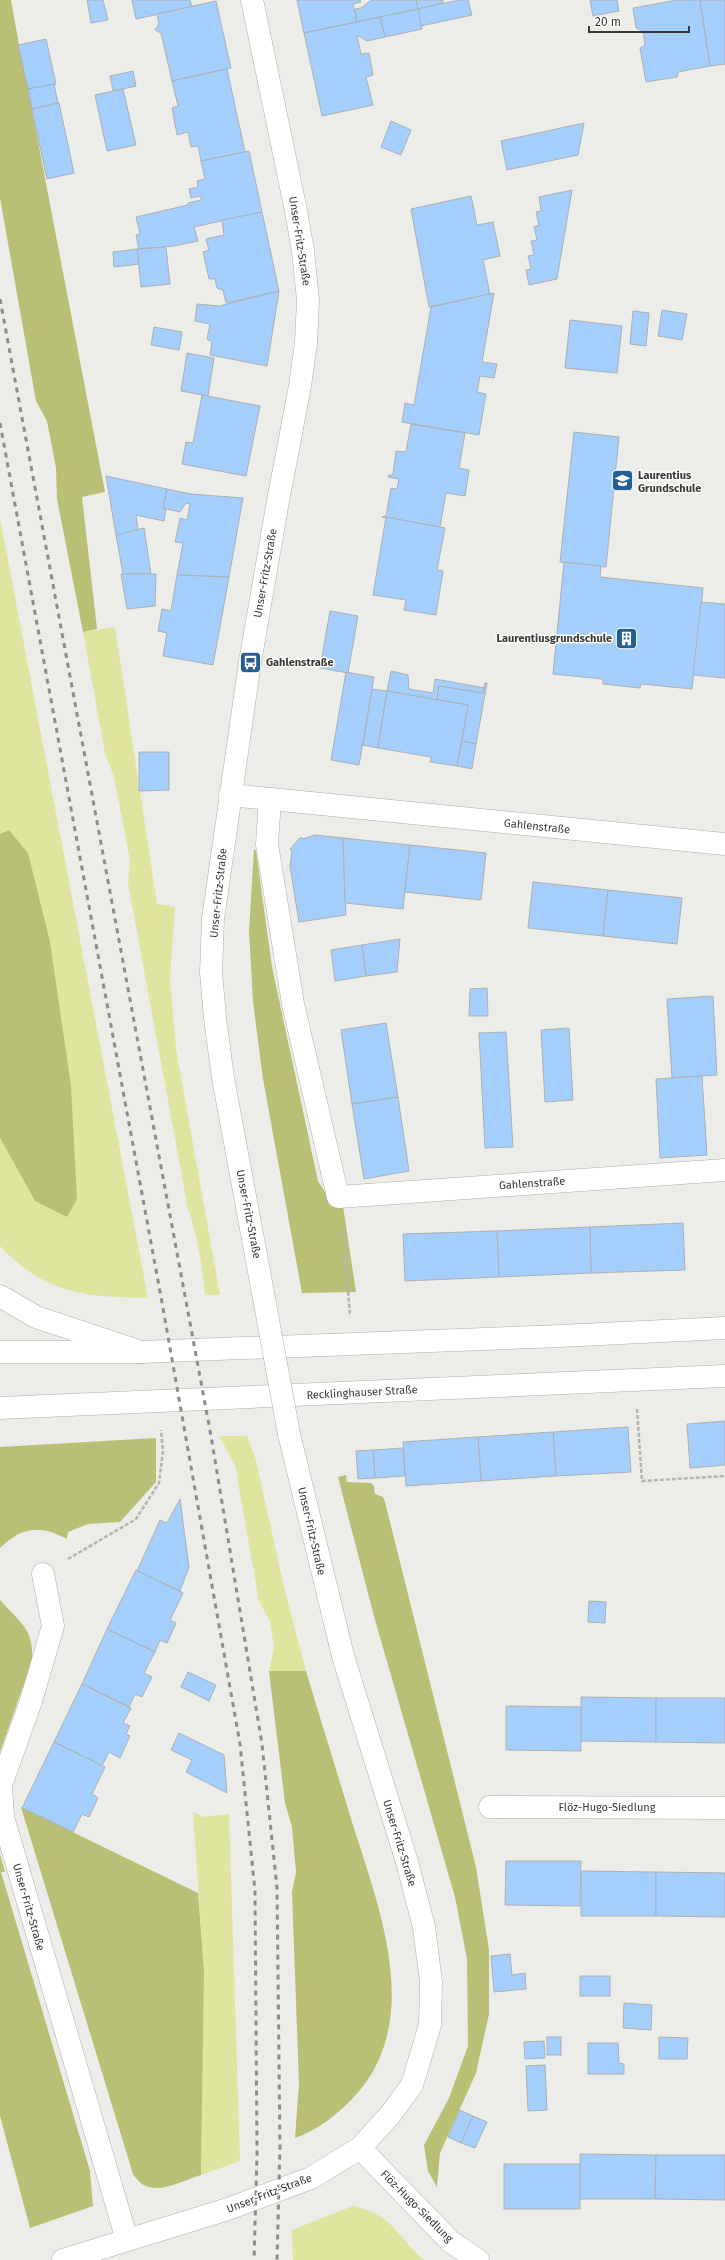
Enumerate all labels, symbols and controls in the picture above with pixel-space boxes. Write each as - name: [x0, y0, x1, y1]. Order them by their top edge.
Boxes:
- scale bar: [589, 8, 689, 34]
- text: 20 m: [595, 15, 621, 29]
- street label: Unser-Fritz-Straße: [286, 195, 313, 287]
- school or university icon: Laurentius Grundschule: [610, 468, 636, 494]
- place label: Laurentius Grundschule: [638, 469, 701, 495]
- street label: Unser-Fritz-Straße: [251, 528, 280, 619]
- building icon: Laurentiusgrundschule: [614, 625, 640, 651]
- place label: Laurentiusgrundschule: [496, 632, 612, 645]
- bus stop icon: Gahlenstraße: [237, 649, 263, 675]
- place label: Gahlenstraße: [266, 656, 333, 669]
- street label: Gahlenstraße: [503, 817, 571, 836]
- street label: Unser-Fritz-Straße: [207, 847, 230, 939]
- street label: Unser-Fritz-Straße: [234, 1169, 264, 1260]
- street label: Gahlenstraße: [498, 1175, 566, 1192]
- street label: Recklinghauser Straße: [306, 1383, 418, 1402]
- street label: Unser-Fritz-Straße: [295, 1486, 328, 1577]
- street label: Unser-Fritz-Straße: [380, 1798, 419, 1888]
- street label: Flöz-Hugo-Siedlung: [559, 1801, 656, 1814]
- street label: Unser-Fritz-Straße: [10, 1862, 47, 1952]
- street label: Flöz-Hugo-Siedlung: [378, 2167, 456, 2245]
- street label: Unser-Fritz-Straße: [225, 2171, 314, 2216]

